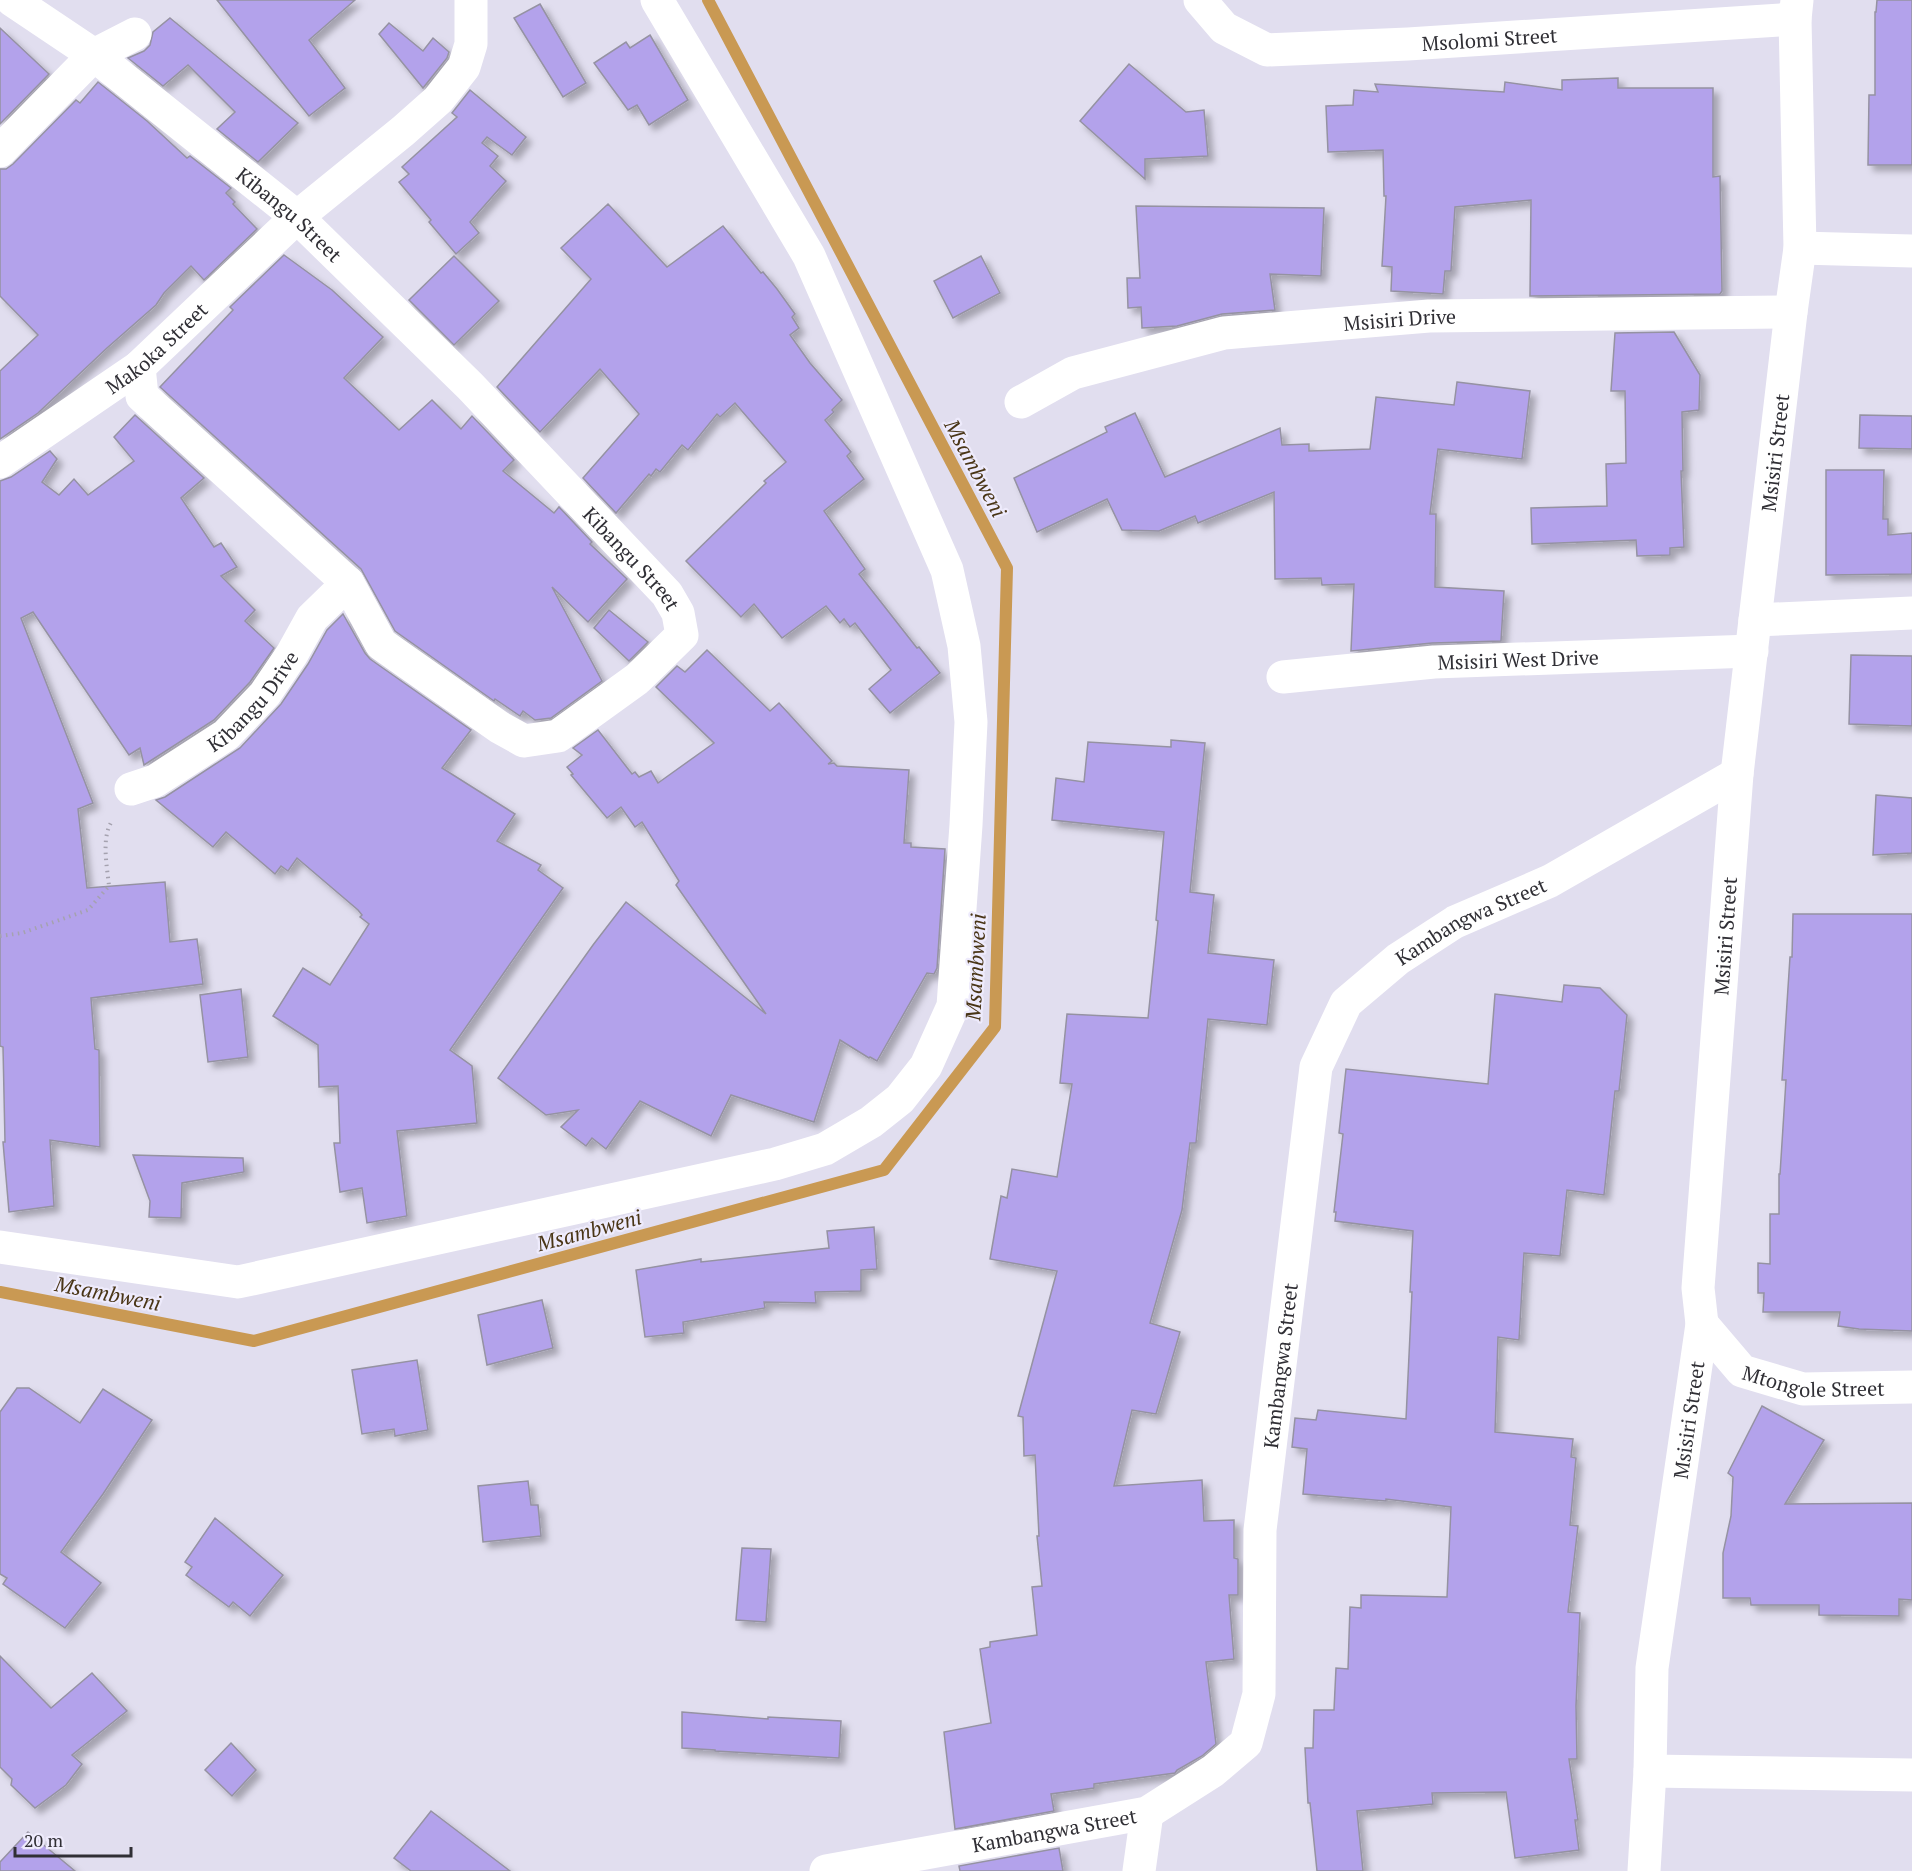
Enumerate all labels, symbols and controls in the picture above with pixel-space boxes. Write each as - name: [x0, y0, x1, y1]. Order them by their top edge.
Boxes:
- street label: Msolomi Street: [1421, 21, 1559, 57]
- street label: Kibangu Street: [231, 161, 349, 268]
- street label: Makoka Street: [100, 295, 213, 400]
- street label: Msisiri Drive: [1342, 302, 1456, 337]
- street label: Msisiri Street: [1754, 392, 1795, 513]
- water label: Msambweni: [938, 413, 1014, 522]
- street label: Kibangu Street: [578, 501, 687, 615]
- street label: Msisiri West Drive: [1437, 643, 1599, 675]
- street label: Kibangu Drive: [202, 645, 304, 757]
- street label: Kambangwa Street: [1390, 871, 1551, 971]
- street label: Msisiri Street: [1707, 875, 1743, 996]
- water label: Msambweni: [958, 913, 992, 1022]
- water label: Msambweni: [533, 1203, 645, 1258]
- water label: Msambweni: [52, 1269, 163, 1317]
- street label: Kambangwa Street: [1256, 1281, 1303, 1450]
- street label: Mtongole Street: [1740, 1358, 1885, 1403]
- street label: Msisiri Street: [1666, 1359, 1710, 1480]
- street label: Kambangwa Street: [970, 1802, 1139, 1858]
- scale bar: [15, 1820, 130, 1858]
- text: 20 m: [24, 1828, 64, 1852]

